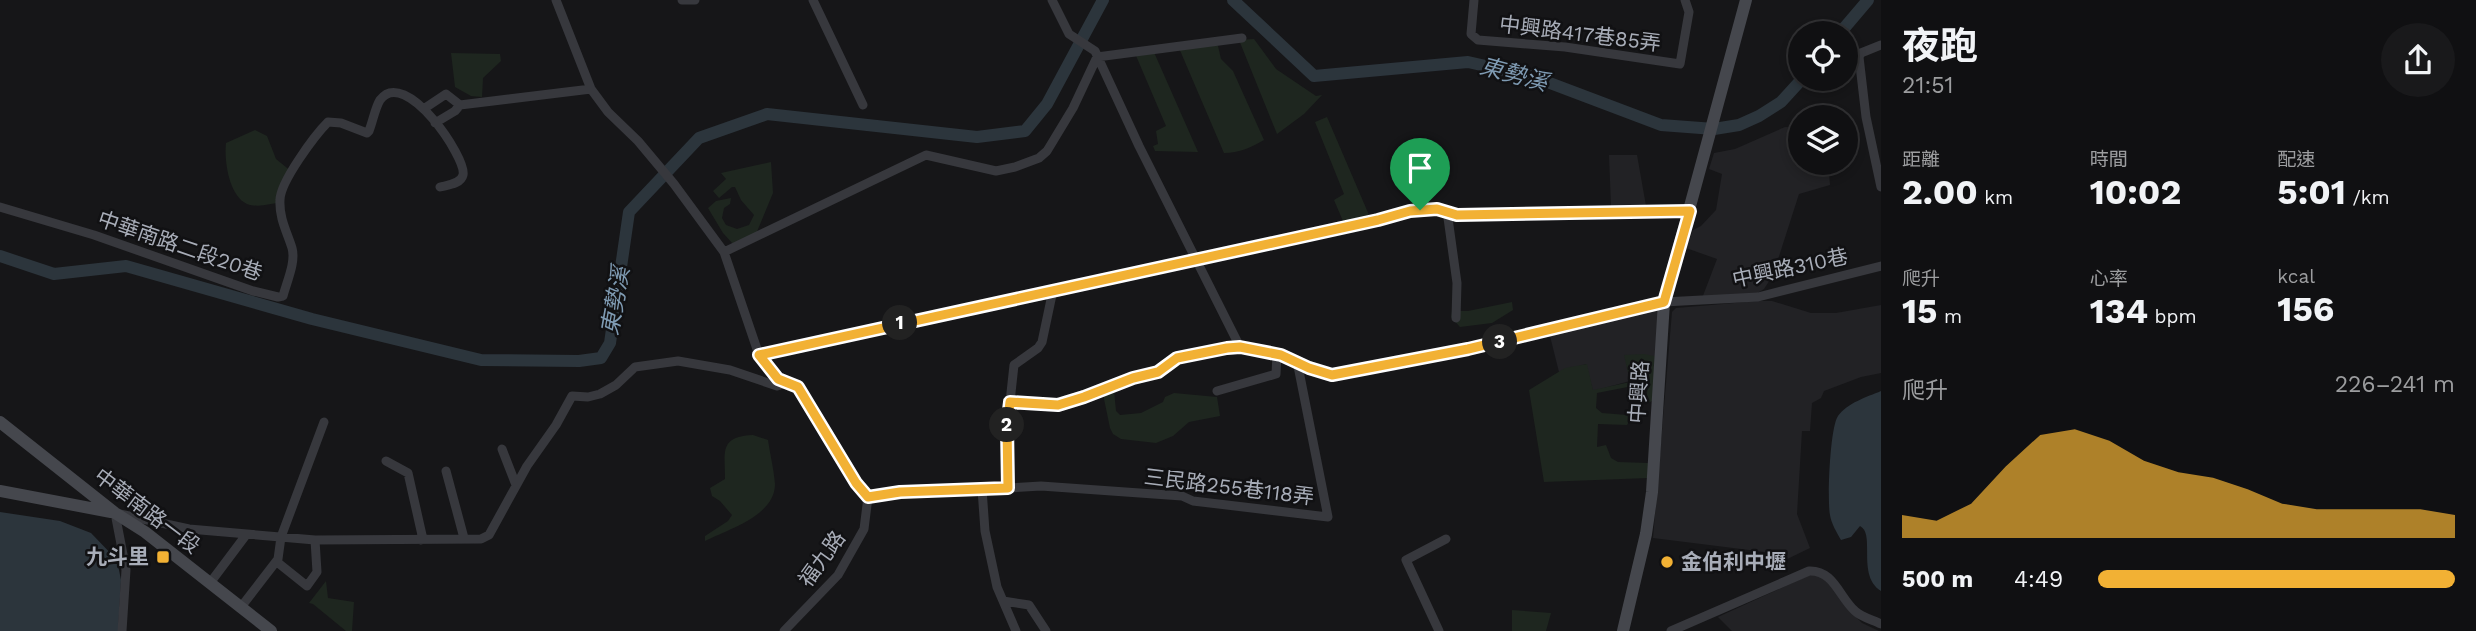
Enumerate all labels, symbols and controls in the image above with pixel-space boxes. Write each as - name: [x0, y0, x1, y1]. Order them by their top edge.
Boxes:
- street label: 中興路417巷85弄: [1498, 11, 1662, 56]
- map controls: [1788, 21, 1858, 175]
- button: locate: [1788, 21, 1858, 91]
- button: share: [2381, 23, 2455, 97]
- text: 夜跑: [1902, 24, 1978, 68]
- water label: 東勢溪: [1477, 53, 1554, 97]
- text: 21:51: [1902, 72, 1954, 99]
- button: layers: [1788, 105, 1858, 175]
- pin: [1390, 138, 1450, 210]
- text: 距離: [1902, 148, 1940, 171]
- text: 時間: [2090, 148, 2128, 171]
- text: 配速: [2277, 148, 2315, 171]
- icon: arrive: [1401, 149, 1439, 187]
- text: 2.00: [1902, 171, 1978, 213]
- text: 10:02: [2090, 171, 2181, 213]
- text: 5:01: [2277, 171, 2346, 213]
- text: km: [1978, 186, 2013, 209]
- text: /km: [2346, 186, 2390, 209]
- street label: 中華南路二段20巷: [95, 206, 266, 285]
- street label: 中興路310巷: [1730, 243, 1850, 292]
- water label: 東勢溪: [596, 262, 635, 337]
- text: kcal: [2277, 265, 2315, 288]
- text: 爬升: [1902, 267, 1940, 290]
- text: 心率: [2090, 267, 2128, 290]
- text: 156: [2277, 288, 2334, 330]
- text: 15: [1902, 290, 1938, 332]
- text: 134: [2090, 290, 2148, 332]
- text: m: [1938, 305, 1962, 328]
- text: bpm: [2148, 305, 2197, 328]
- pin: 1: [883, 306, 918, 340]
- text: 1: [895, 311, 904, 334]
- pin: 3: [1482, 324, 1518, 360]
- text: 3: [1494, 330, 1505, 353]
- street label: 中興路: [1624, 360, 1653, 424]
- text: 226–241 m: [2335, 371, 2455, 398]
- text: 爬升: [1902, 377, 1948, 404]
- pin: 2: [990, 408, 1024, 442]
- text: 2: [1001, 413, 1012, 436]
- street label: 中華南路一段: [89, 463, 205, 558]
- street label: 三民路255巷118弄: [1143, 464, 1315, 509]
- street label: 福九路: [793, 526, 850, 592]
- place label: 九斗里: [86, 544, 149, 569]
- marker: 九斗里: [155, 549, 171, 565]
- place label: 金伯利中壢: [1681, 549, 1786, 574]
- marker: 金伯利中壢: [1659, 554, 1675, 570]
- text: 500 m: [1902, 566, 1973, 593]
- text: 4:49: [2014, 566, 2063, 593]

